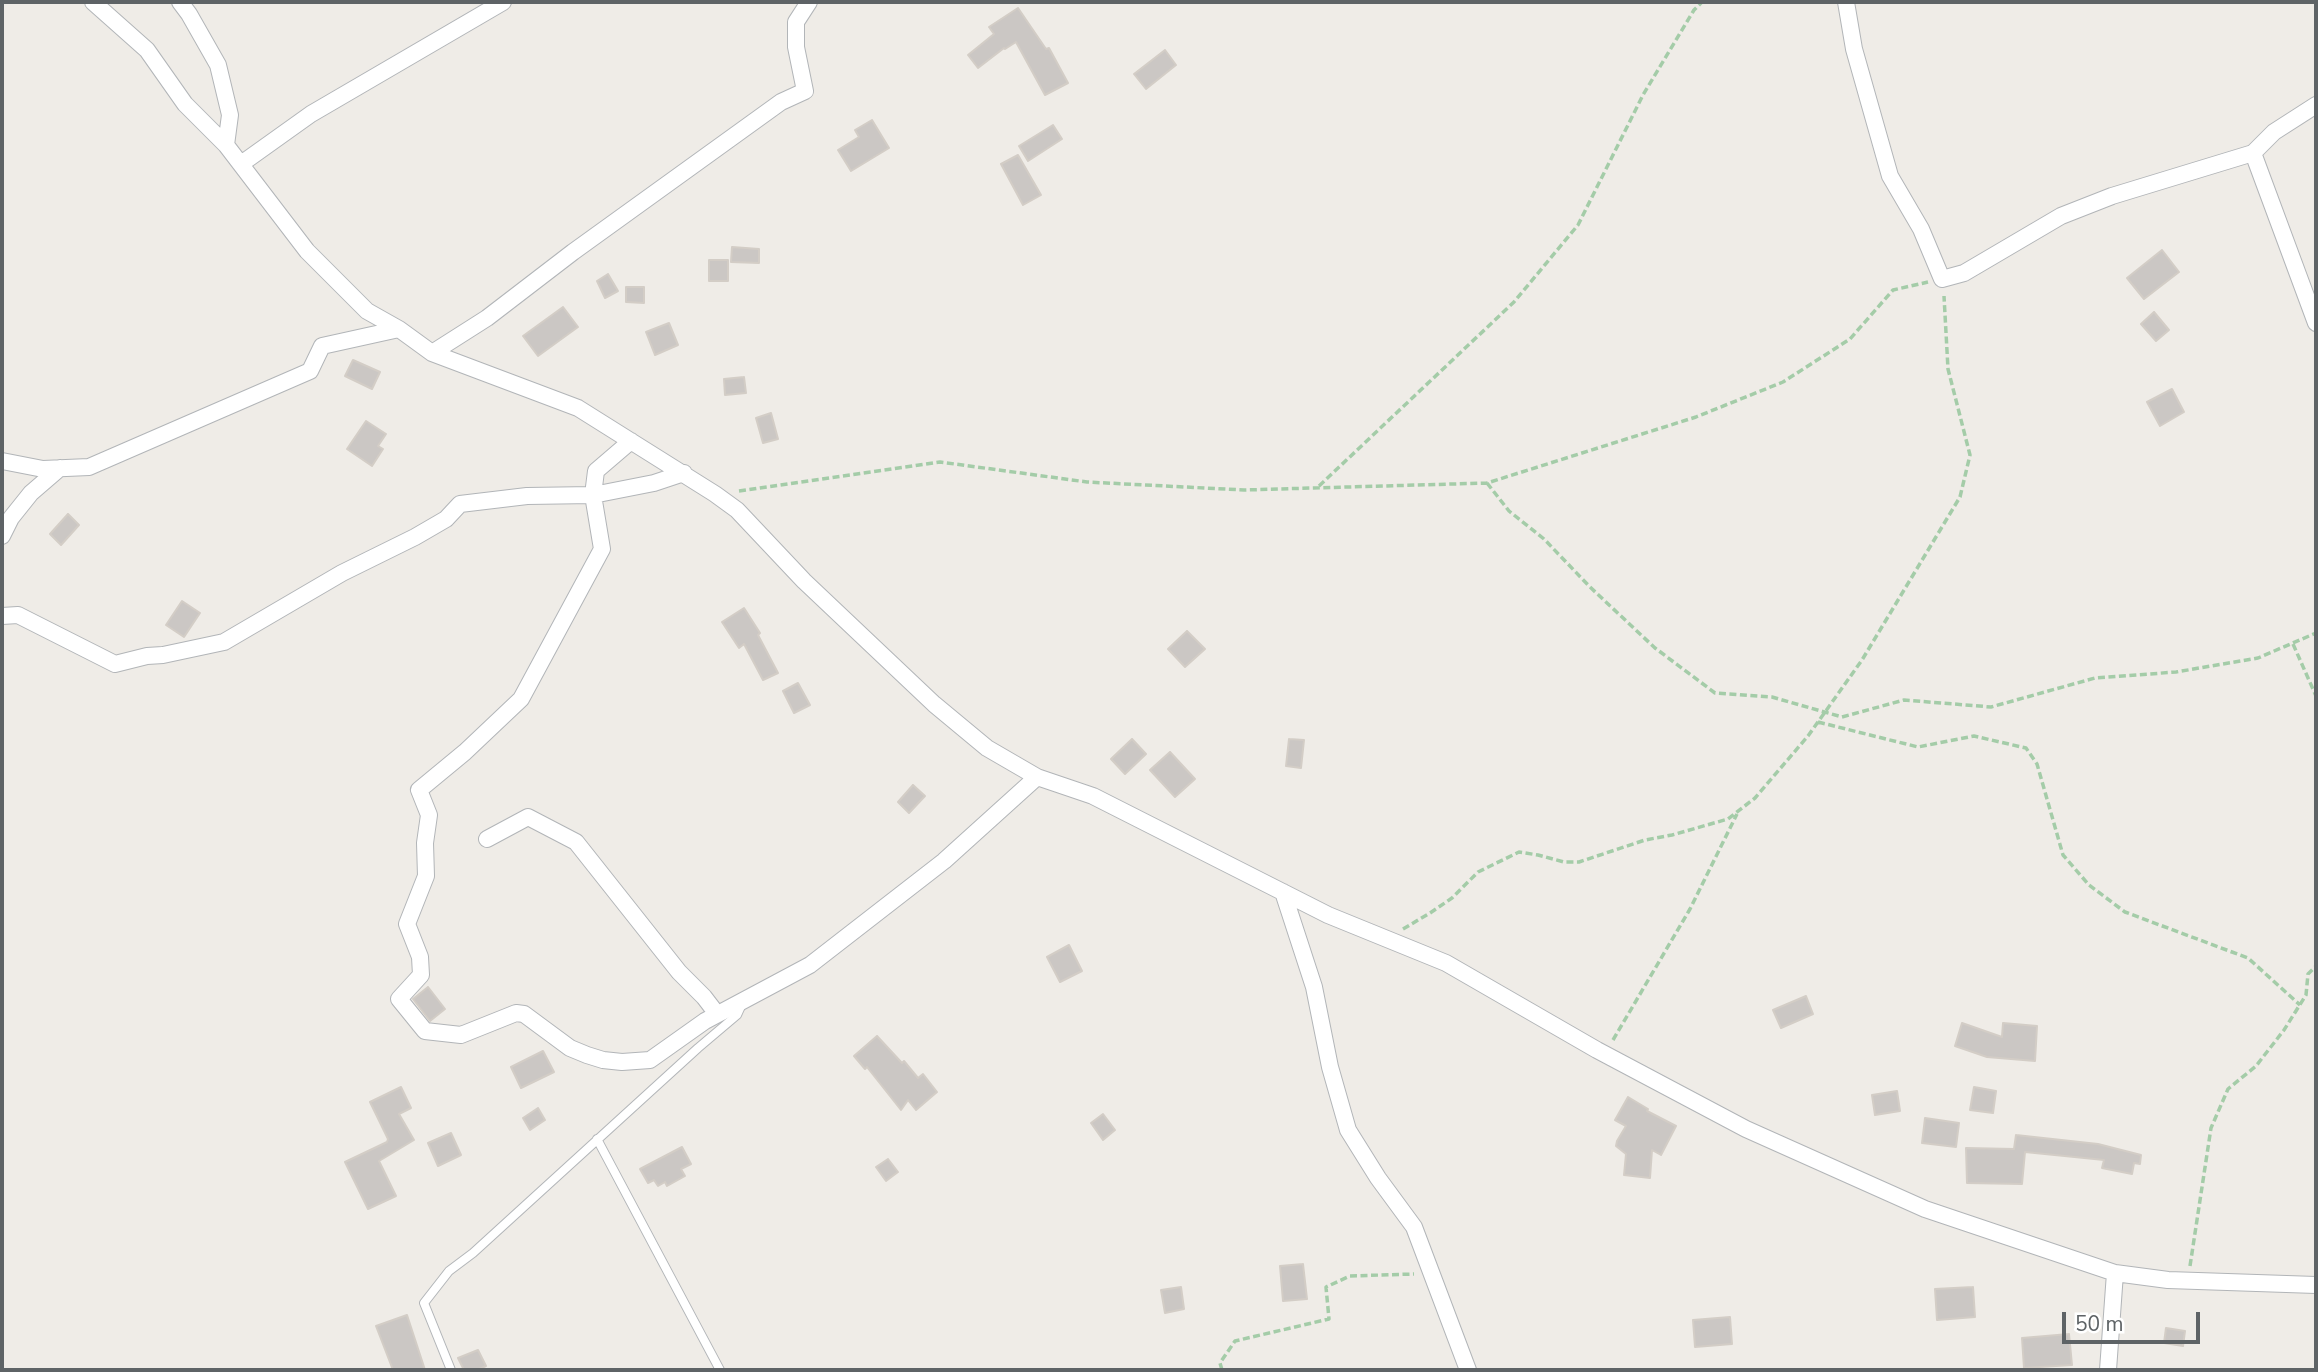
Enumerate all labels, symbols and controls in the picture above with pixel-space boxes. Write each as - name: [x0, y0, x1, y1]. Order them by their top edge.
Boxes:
- scale bar: [2066, 1298, 2204, 1342]
- text: 50 m: [2075, 1310, 2124, 1338]

